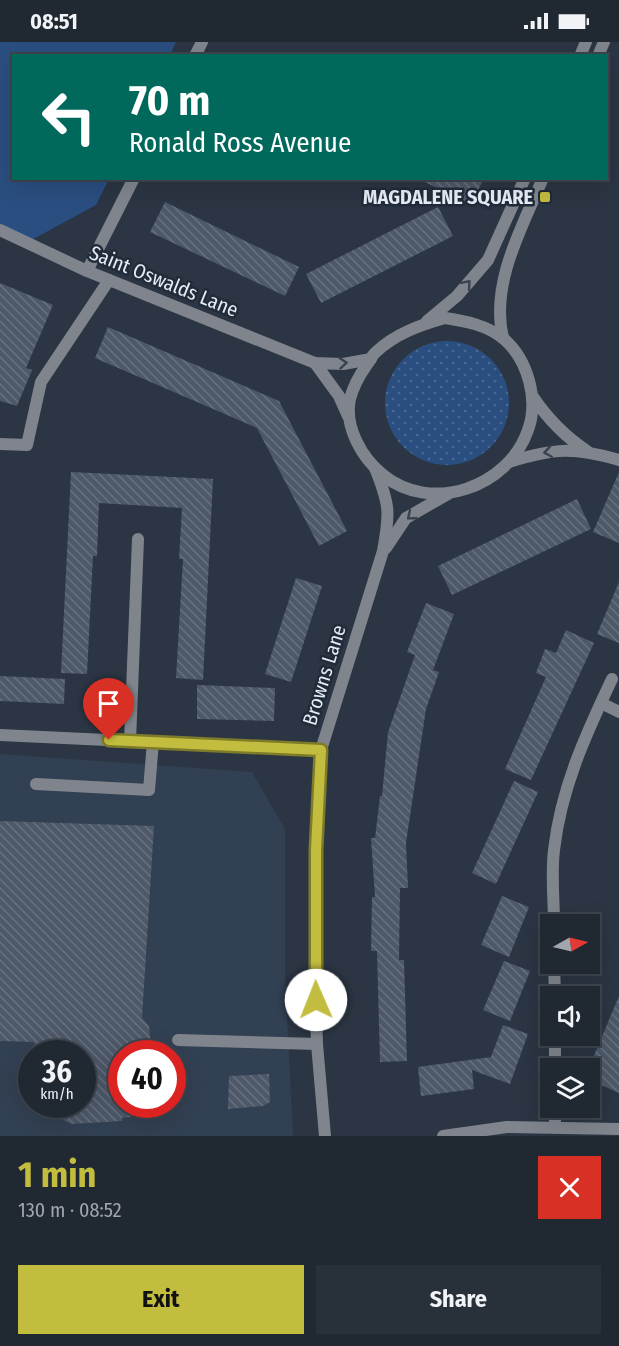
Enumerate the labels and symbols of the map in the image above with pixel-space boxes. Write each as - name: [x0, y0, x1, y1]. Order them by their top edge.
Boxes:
- place label: MAGDALENE SQUARE: [363, 185, 533, 209]
- marker: MAGDALENE SQUARE: [538, 190, 552, 204]
- street label: Saint Oswalds Lane: [86, 240, 242, 322]
- one-way arrow: [460, 280, 471, 291]
- one-way arrow: [338, 357, 347, 370]
- one-way arrow: [543, 446, 552, 458]
- one-way arrow: [407, 509, 418, 520]
- street label: Browns Lane: [297, 622, 351, 728]
- pin: [83, 678, 134, 740]
- north arrow: [540, 914, 600, 974]
- position arrow: [284, 968, 348, 1032]
- speed limit sign: 40: [108, 1040, 186, 1118]

